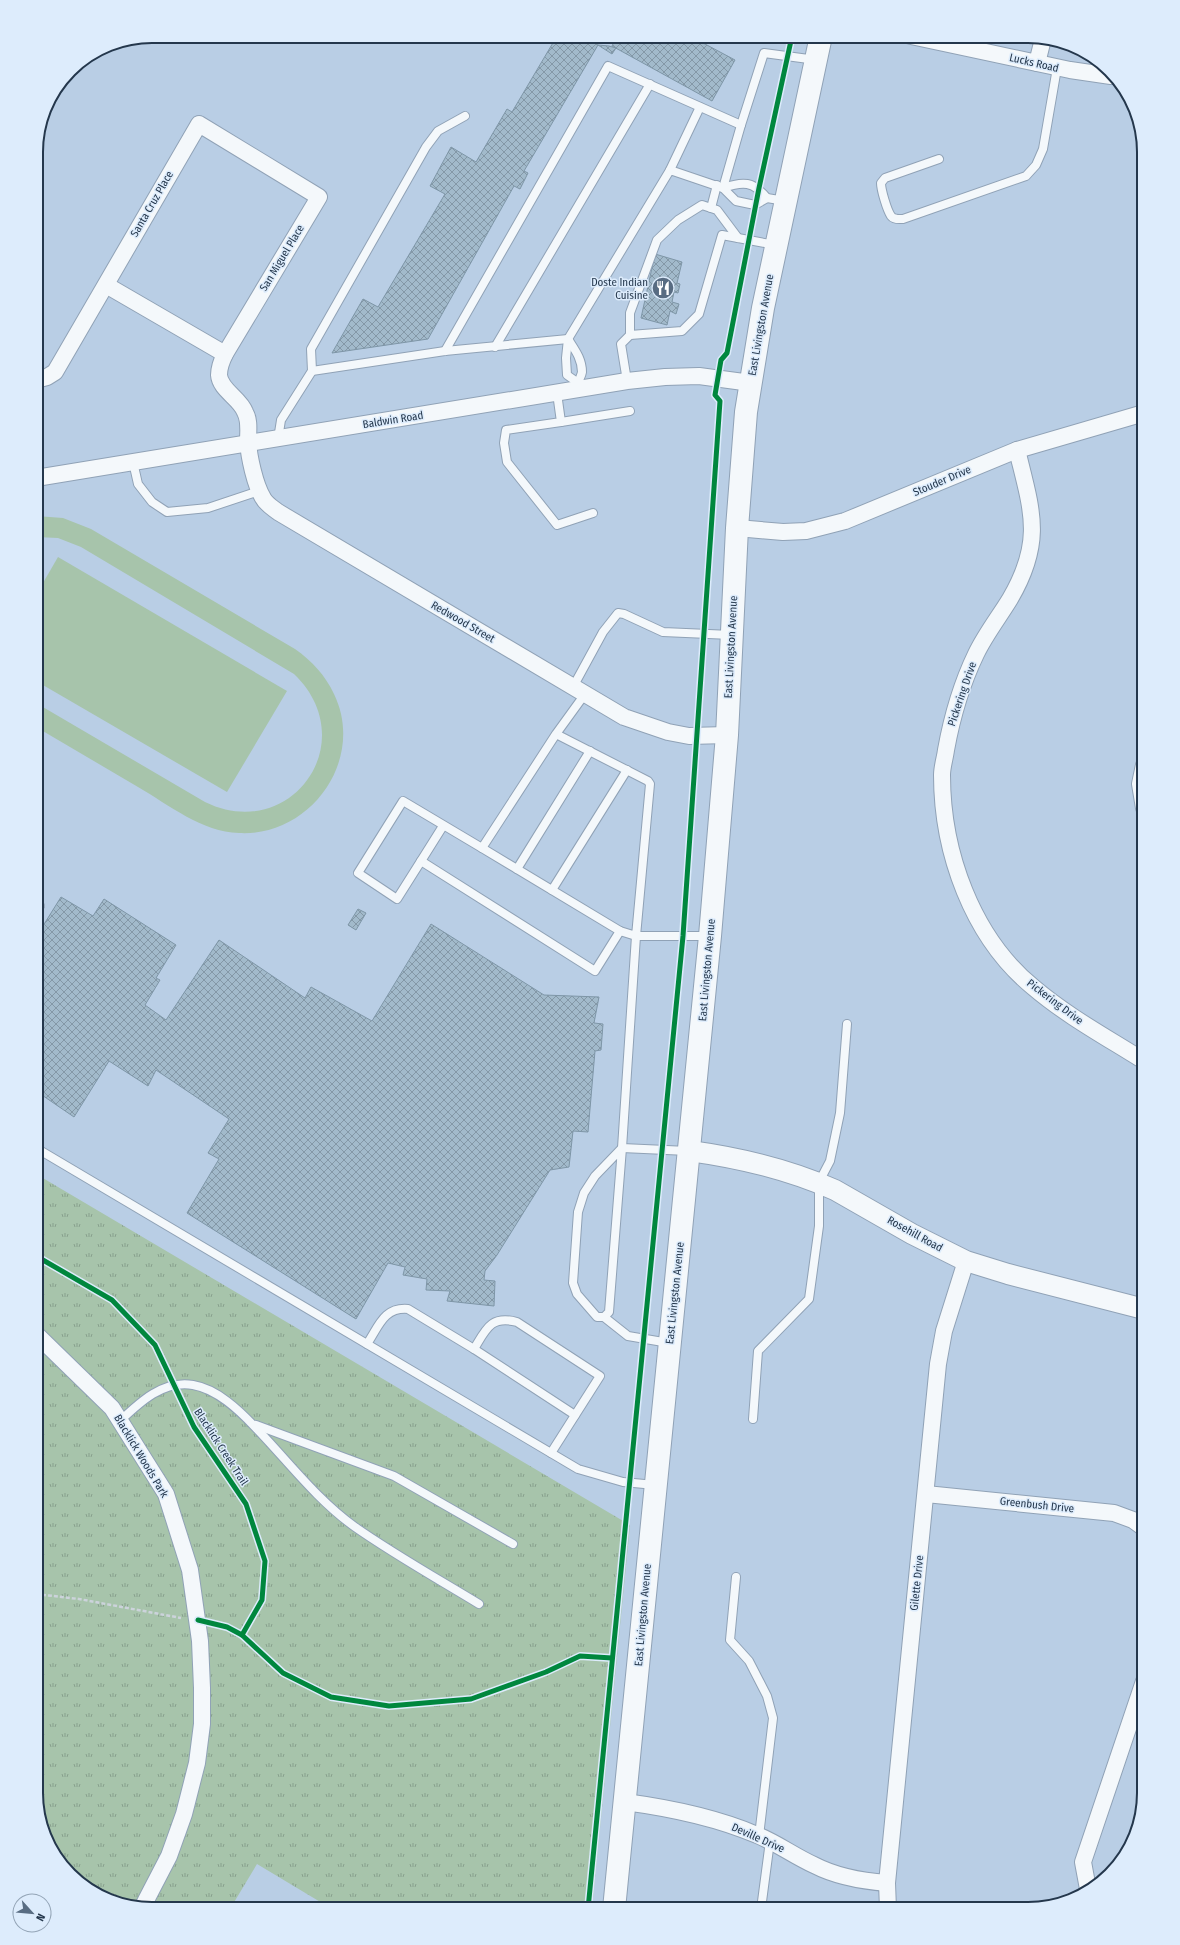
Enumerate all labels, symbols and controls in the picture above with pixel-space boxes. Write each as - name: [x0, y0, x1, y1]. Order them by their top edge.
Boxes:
- street label: Lucks Road: [1008, 51, 1060, 75]
- street label: Santa Cruz Place: [128, 169, 176, 239]
- street label: San Miguel Place: [257, 222, 307, 294]
- street label: East Livingston Avenue: [746, 273, 776, 377]
- restaurant icon: Doste Indian Cuisine: [650, 275, 676, 301]
- place label: Doste Indian Cuisine: [591, 276, 648, 302]
- street label: Baldwin Road: [362, 409, 424, 431]
- street label: Stouder Drive: [911, 463, 973, 499]
- street label: East Livingston Avenue: [722, 595, 740, 699]
- street label: Redwood Street: [429, 599, 498, 646]
- street label: Pickering Drive: [945, 660, 979, 728]
- street label: East Livingston Avenue: [696, 918, 718, 1022]
- street label: Pickering Drive: [1024, 977, 1086, 1027]
- street label: Rosehill Road: [885, 1213, 945, 1255]
- street label: East Livingston Avenue: [663, 1241, 687, 1345]
- street label: Blacklick Creek Trail: [191, 1406, 251, 1488]
- street label: Blacklick Woods Park: [111, 1412, 171, 1501]
- street label: Greenbush Drive: [999, 1495, 1075, 1515]
- street label: Gilette Drive: [908, 1555, 926, 1611]
- street label: East Livingston Avenue: [632, 1563, 654, 1667]
- street label: Deville Drive: [730, 1821, 786, 1855]
- north arrow: [12, 1893, 52, 1933]
- text: N: [33, 1911, 48, 1923]

